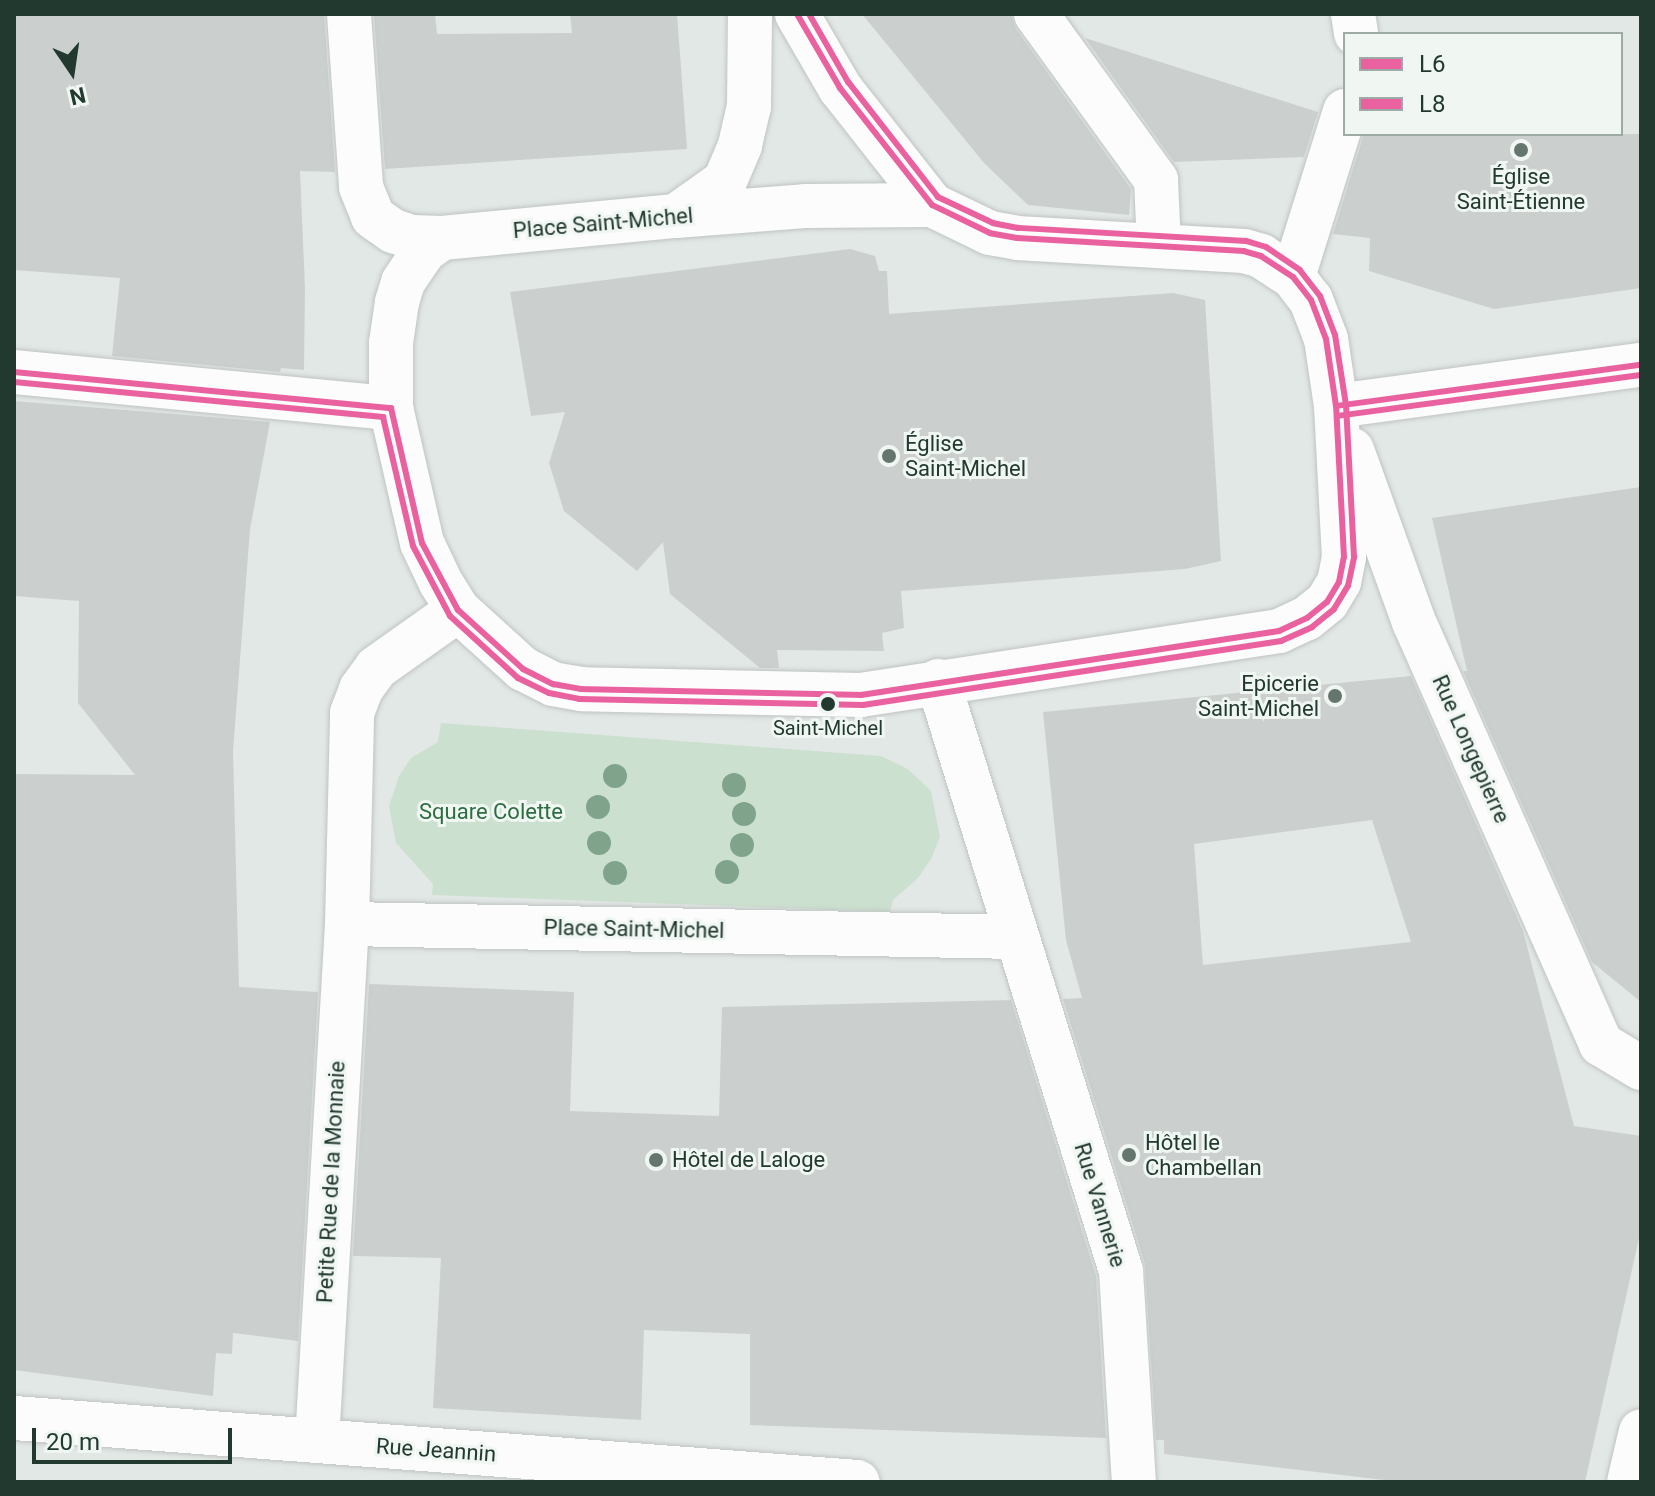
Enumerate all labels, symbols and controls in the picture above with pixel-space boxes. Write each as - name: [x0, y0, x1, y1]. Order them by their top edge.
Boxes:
- north arrow: [32, 32, 112, 112]
- legend: [1343, 32, 1623, 136]
- text: L6: [1419, 50, 1445, 78]
- text: N: [67, 82, 88, 110]
- text: L8: [1419, 90, 1445, 118]
- marker: Église Saint-Étienne: [1512, 141, 1530, 159]
- place label: Église Saint-Étienne: [1457, 163, 1585, 214]
- street label: Place Saint-Michel: [512, 202, 694, 244]
- place label: Église Saint-Michel: [905, 430, 1026, 482]
- marker: Église Saint-Michel: [880, 447, 898, 465]
- place label: Epicerie Saint-Michel: [1198, 670, 1319, 722]
- street label: Rue Longepierre: [1427, 671, 1515, 827]
- marker: Epicerie Saint-Michel: [1326, 687, 1344, 705]
- marker: Saint-Michel: [820, 696, 836, 712]
- place label: Saint-Michel: [773, 716, 883, 740]
- park label: Square Colette: [419, 799, 563, 825]
- street label: Place Saint-Michel: [543, 914, 725, 944]
- street label: Petite Rue de la Monnaie: [311, 1060, 351, 1304]
- place label: Hôtel le Chambellan: [1145, 1129, 1262, 1180]
- street label: Rue Vannerie: [1069, 1140, 1131, 1270]
- marker: Hôtel le Chambellan: [1120, 1146, 1138, 1164]
- place label: Hôtel de Laloge: [672, 1147, 825, 1173]
- marker: Hôtel de Laloge: [647, 1151, 665, 1169]
- scale bar: [36, 1412, 236, 1462]
- text: 20 m: [46, 1428, 100, 1456]
- street label: Rue Jeannin: [375, 1433, 497, 1467]

